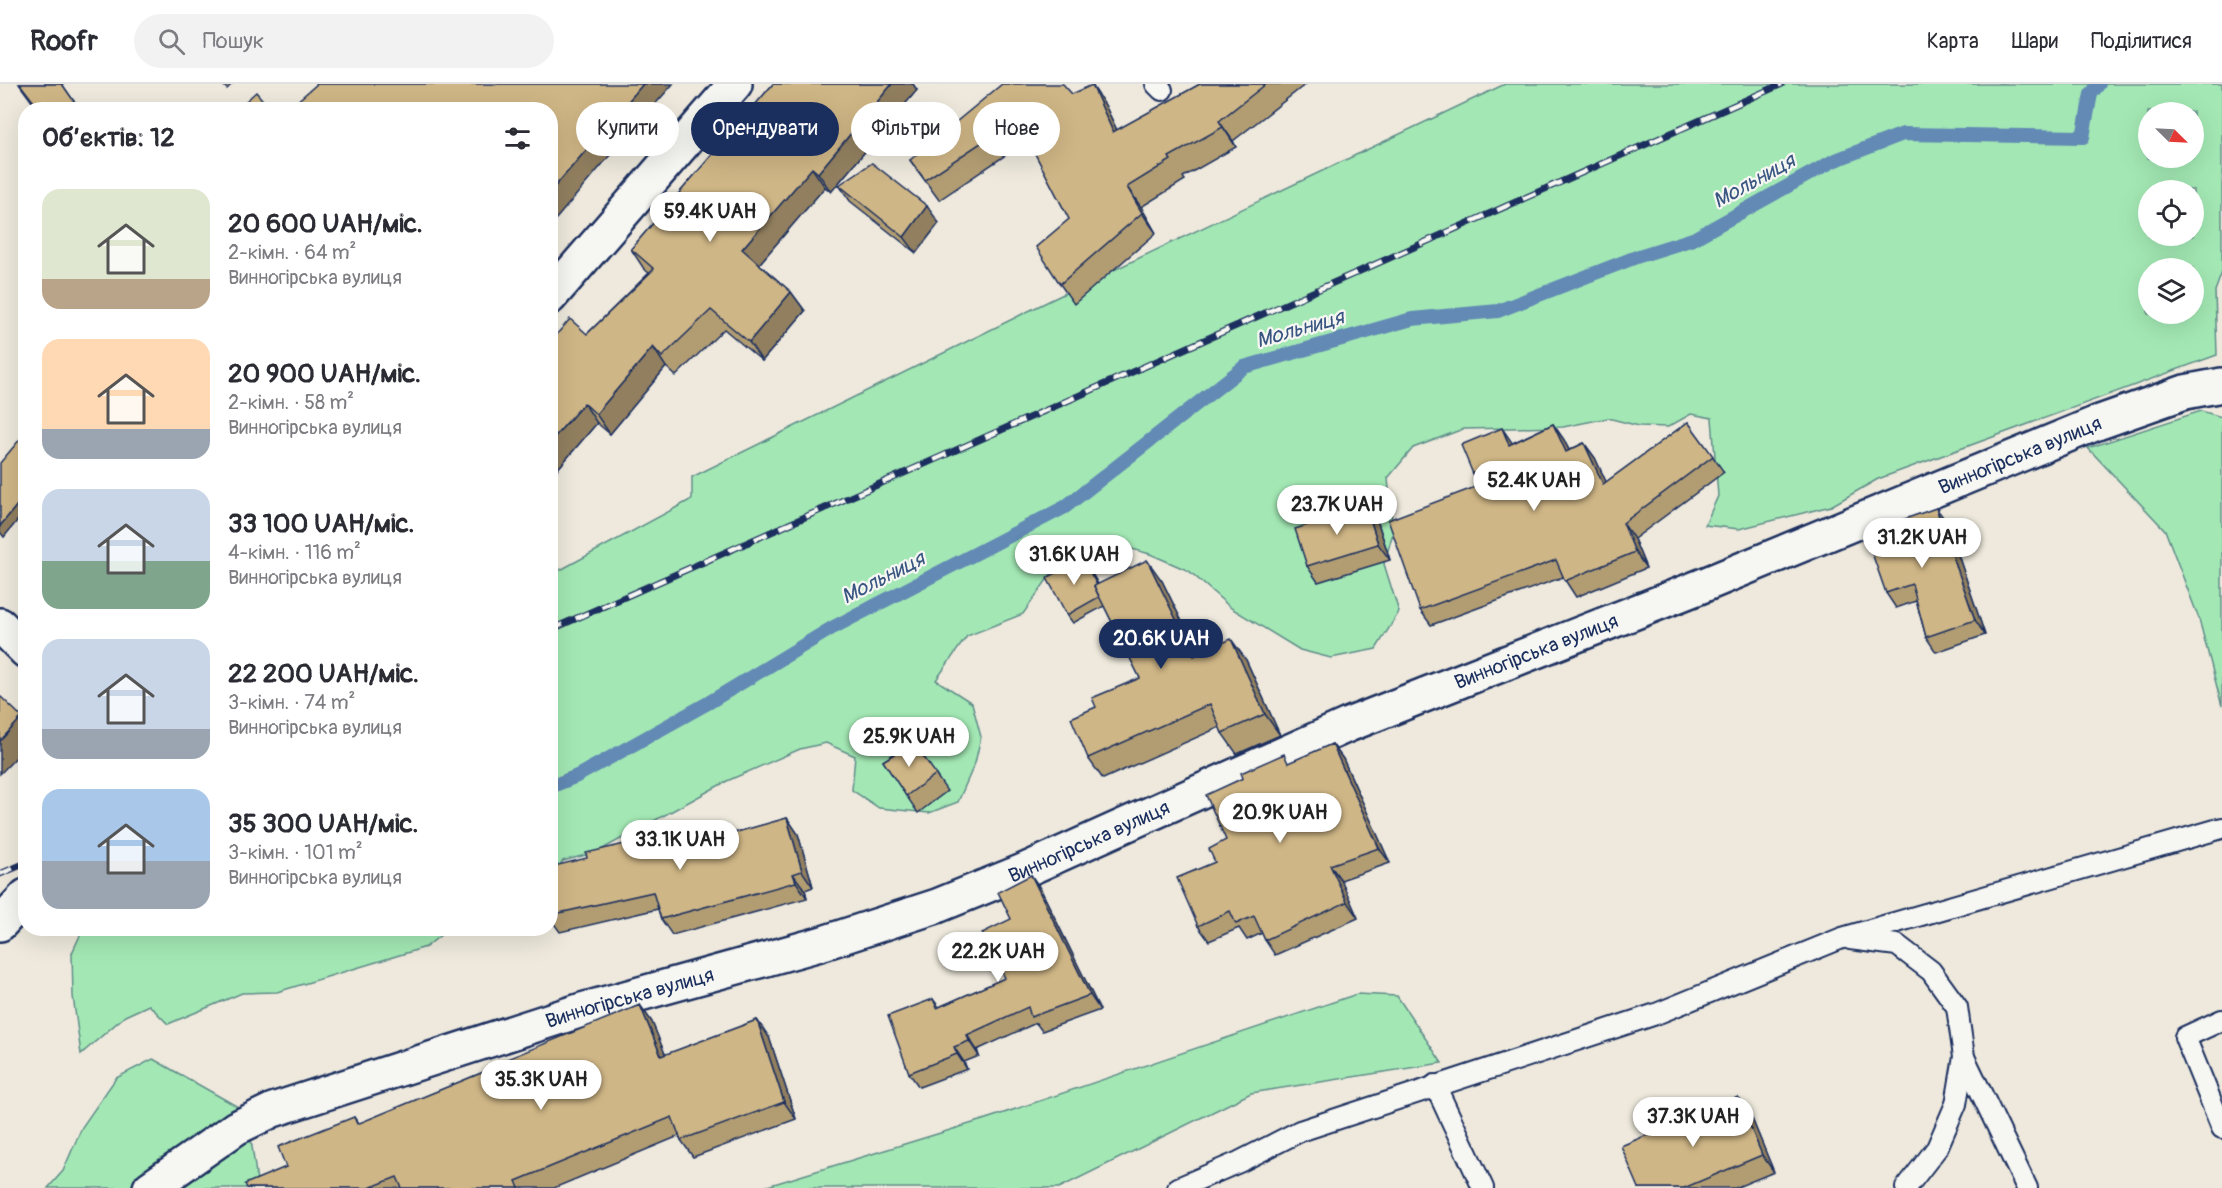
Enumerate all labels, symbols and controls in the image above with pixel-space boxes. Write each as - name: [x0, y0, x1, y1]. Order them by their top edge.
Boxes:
- search box: [134, 14, 554, 68]
- text: Roofr: [30, 24, 98, 59]
- icon: search: [155, 25, 188, 58]
- text: Пошук: [203, 27, 264, 55]
- text: Карта: [1927, 28, 1979, 55]
- text: Шари: [2012, 28, 2058, 55]
- text: Поділитися: [2091, 28, 2192, 55]
- chip: Купити: [576, 102, 679, 156]
- chip: Орендувати: [691, 102, 839, 156]
- chip: Фільтри: [851, 102, 961, 156]
- chip: Нове: [973, 102, 1060, 156]
- north arrow: [2138, 102, 2204, 168]
- map controls: [2138, 102, 2204, 324]
- text: Об’єктів: 12: [42, 122, 175, 154]
- icon: filters: [501, 122, 534, 155]
- water label: Мольниця: [1708, 146, 1802, 215]
- button: locate: [2138, 180, 2204, 246]
- pin: 59.4K UAH: [641, 192, 779, 243]
- text: 59.4K UAH: [664, 199, 756, 224]
- text: 20 600 UAH/міс.: [228, 208, 423, 240]
- icon: home: [90, 213, 162, 285]
- text: 2-кімн. · 64 m²: [228, 240, 356, 265]
- button: layers: [2138, 258, 2204, 324]
- text: Винногірська вулиця: [228, 265, 402, 290]
- water label: Мольниця: [1253, 303, 1349, 354]
- text: 20 900 UAH/міс.: [228, 358, 421, 390]
- icon: home: [90, 363, 162, 435]
- text: 2-кімн. · 58 m²: [228, 390, 354, 415]
- street label: Винногірська вулиця: [1935, 410, 2105, 500]
- text: Винногірська вулиця: [228, 415, 402, 440]
- pin: 52.4K UAH: [1465, 461, 1603, 512]
- text: 52.4K UAH: [1487, 468, 1581, 493]
- pin: 23.7K UAH: [1268, 485, 1406, 536]
- text: 23.7K UAH: [1291, 492, 1383, 517]
- text: 33 100 UAH/міс.: [228, 508, 415, 540]
- icon: home: [90, 513, 162, 585]
- pin: 31.2K UAH: [1853, 518, 1991, 569]
- text: 31.2K UAH: [1877, 525, 1967, 550]
- pin: 31.6K UAH: [1005, 535, 1143, 586]
- text: 4-кімн. · 116 m²: [228, 540, 361, 565]
- text: 31.6K UAH: [1029, 542, 1119, 567]
- water label: Мольниця: [837, 545, 931, 610]
- text: Винногірська вулиця: [228, 565, 402, 590]
- street label: Винногірська вулиця: [1451, 608, 1622, 695]
- pin: 20.6K UAH: [1092, 619, 1230, 670]
- text: 20.6K UAH: [1113, 626, 1209, 651]
- text: 22 200 UAH/міс.: [228, 658, 419, 690]
- icon: home: [90, 663, 162, 735]
- text: 3-кімн. · 74 m²: [228, 690, 355, 715]
- text: Винногірська вулиця: [228, 715, 402, 740]
- pin: 25.9K UAH: [840, 717, 978, 768]
- text: 25.9K UAH: [863, 724, 955, 749]
- pin: 20.9K UAH: [1211, 793, 1349, 844]
- street label: Винногірська вулиця: [1005, 794, 1173, 888]
- text: 20.9K UAH: [1233, 800, 1327, 825]
- text: 35 300 UAH/міс.: [228, 808, 418, 840]
- icon: home: [90, 813, 162, 885]
- pin: 33.1K UAH: [611, 820, 749, 871]
- text: 33.1K UAH: [635, 827, 725, 852]
- text: 3-кімн. · 101 m²: [228, 840, 362, 865]
- text: Винногірська вулиця: [228, 865, 402, 890]
- pin: 22.2K UAH: [929, 932, 1067, 983]
- text: 22.2K UAH: [951, 939, 1045, 964]
- street label: Винногірська вулиця: [542, 962, 717, 1034]
- pin: 35.3K UAH: [472, 1060, 610, 1111]
- text: 35.3K UAH: [495, 1067, 587, 1092]
- pin: 37.3K UAH: [1624, 1097, 1762, 1148]
- text: 37.3K UAH: [1647, 1104, 1739, 1129]

